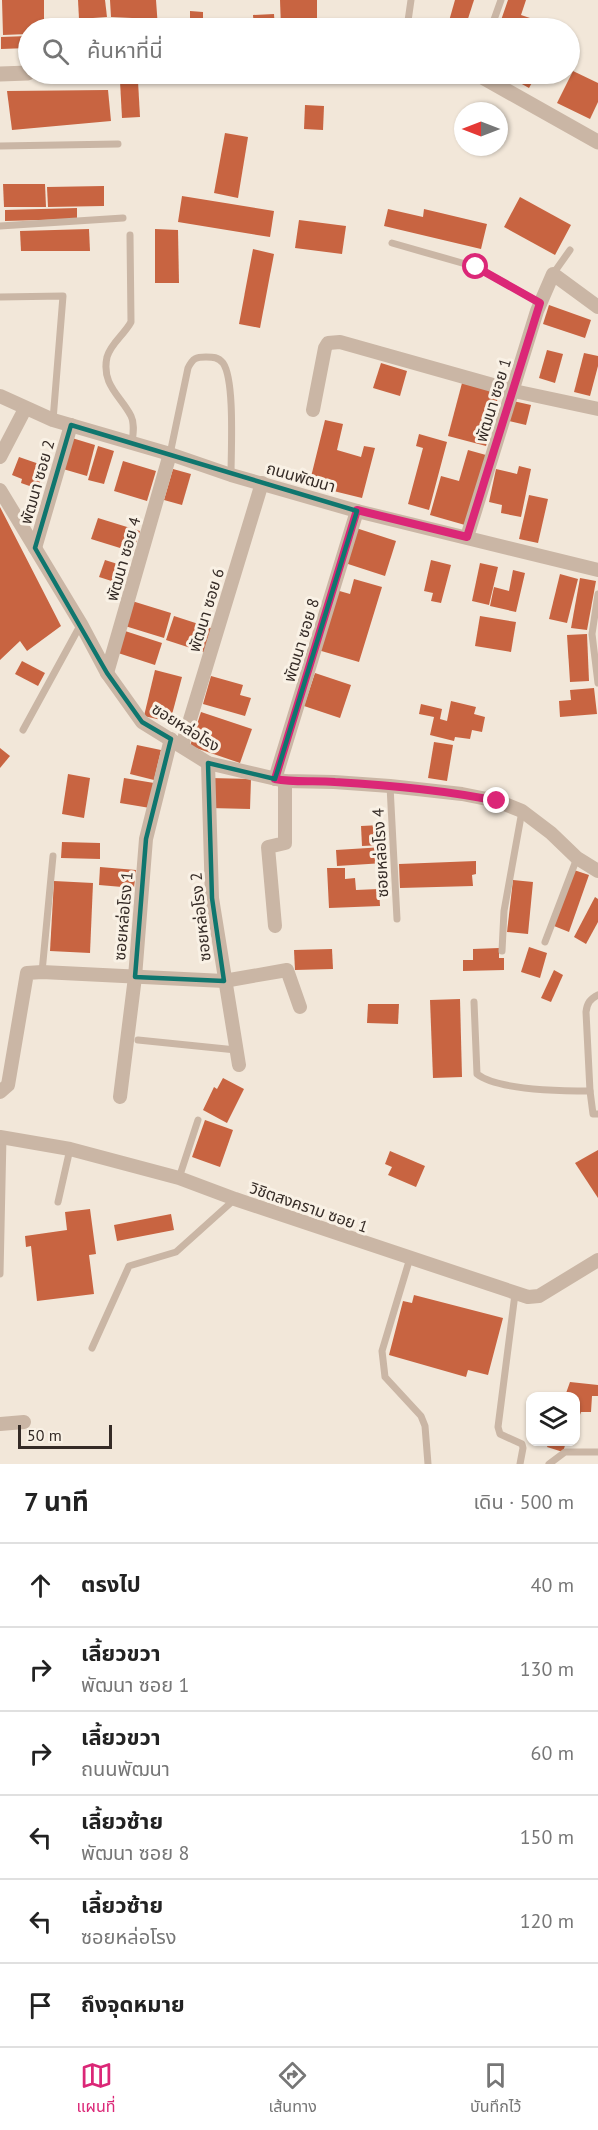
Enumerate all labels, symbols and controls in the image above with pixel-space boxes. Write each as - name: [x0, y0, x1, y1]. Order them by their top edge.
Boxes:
- search box: [18, 18, 580, 84]
- icon: search: [39, 35, 72, 68]
- text: ค้นหาที่นี่: [87, 36, 163, 64]
- north arrow: [454, 102, 508, 156]
- route start: [462, 253, 488, 279]
- street label: พัฒนา ซอย 1: [471, 356, 515, 444]
- street label: พัฒนา ซอย 2: [15, 438, 59, 526]
- street label: ถนนพัฒนา: [264, 458, 338, 496]
- street label: พัฒนา ซอย 4: [101, 514, 145, 603]
- street label: พัฒนา ซอย 6: [184, 566, 228, 654]
- street label: พัฒนา ซอย 8: [279, 596, 323, 684]
- street label: ซอยหล่อโรง: [148, 698, 224, 756]
- route end: [483, 787, 509, 813]
- street label: ซอยหล่อโรง 4: [368, 808, 392, 898]
- street label: ซอยหล่อโรง 1: [109, 871, 137, 961]
- street label: ซอยหล่อโรง 2: [185, 871, 215, 963]
- street label: วิชิตสงคราม ซอย 1: [246, 1177, 371, 1237]
- map controls: [526, 1392, 580, 1446]
- button: layers: [526, 1392, 580, 1446]
- scale bar: [18, 1422, 112, 1450]
- text: 50 m: [27, 1425, 62, 1445]
- text: 7 นาที: [24, 1485, 89, 1518]
- text: เดิน · 500 m: [473, 1489, 574, 1515]
- icon: ahead: [24, 1569, 57, 1602]
- text: ตรงไป: [81, 1570, 141, 1598]
- text: 40 m: [531, 1572, 574, 1598]
- text: เลี้ยวขวา: [81, 1639, 161, 1667]
- icon: right: [24, 1653, 57, 1686]
- text: 130 m: [520, 1656, 574, 1682]
- text: พัฒนา ซอย 1: [81, 1672, 189, 1698]
- text: เลี้ยวขวา: [81, 1723, 161, 1751]
- icon: right: [24, 1737, 57, 1770]
- text: 60 m: [531, 1740, 574, 1766]
- text: ถนนพัฒนา: [81, 1756, 170, 1782]
- text: เลี้ยวซ้าย: [81, 1807, 163, 1835]
- icon: left: [24, 1821, 57, 1854]
- text: 150 m: [520, 1824, 574, 1850]
- text: พัฒนา ซอย 8: [81, 1840, 189, 1866]
- text: เลี้ยวซ้าย: [81, 1891, 163, 1919]
- icon: left: [24, 1905, 57, 1938]
- text: 120 m: [520, 1908, 574, 1934]
- text: ซอยหล่อโรง: [81, 1924, 177, 1950]
- icon: arrive: [24, 1989, 57, 2022]
- text: ถึงจุดหมาย: [81, 1990, 185, 2018]
- tab: แผนที่: [77, 2059, 116, 2119]
- tab: เส้นทาง: [269, 2059, 317, 2119]
- tab: บันทึกไว้: [470, 2059, 521, 2119]

